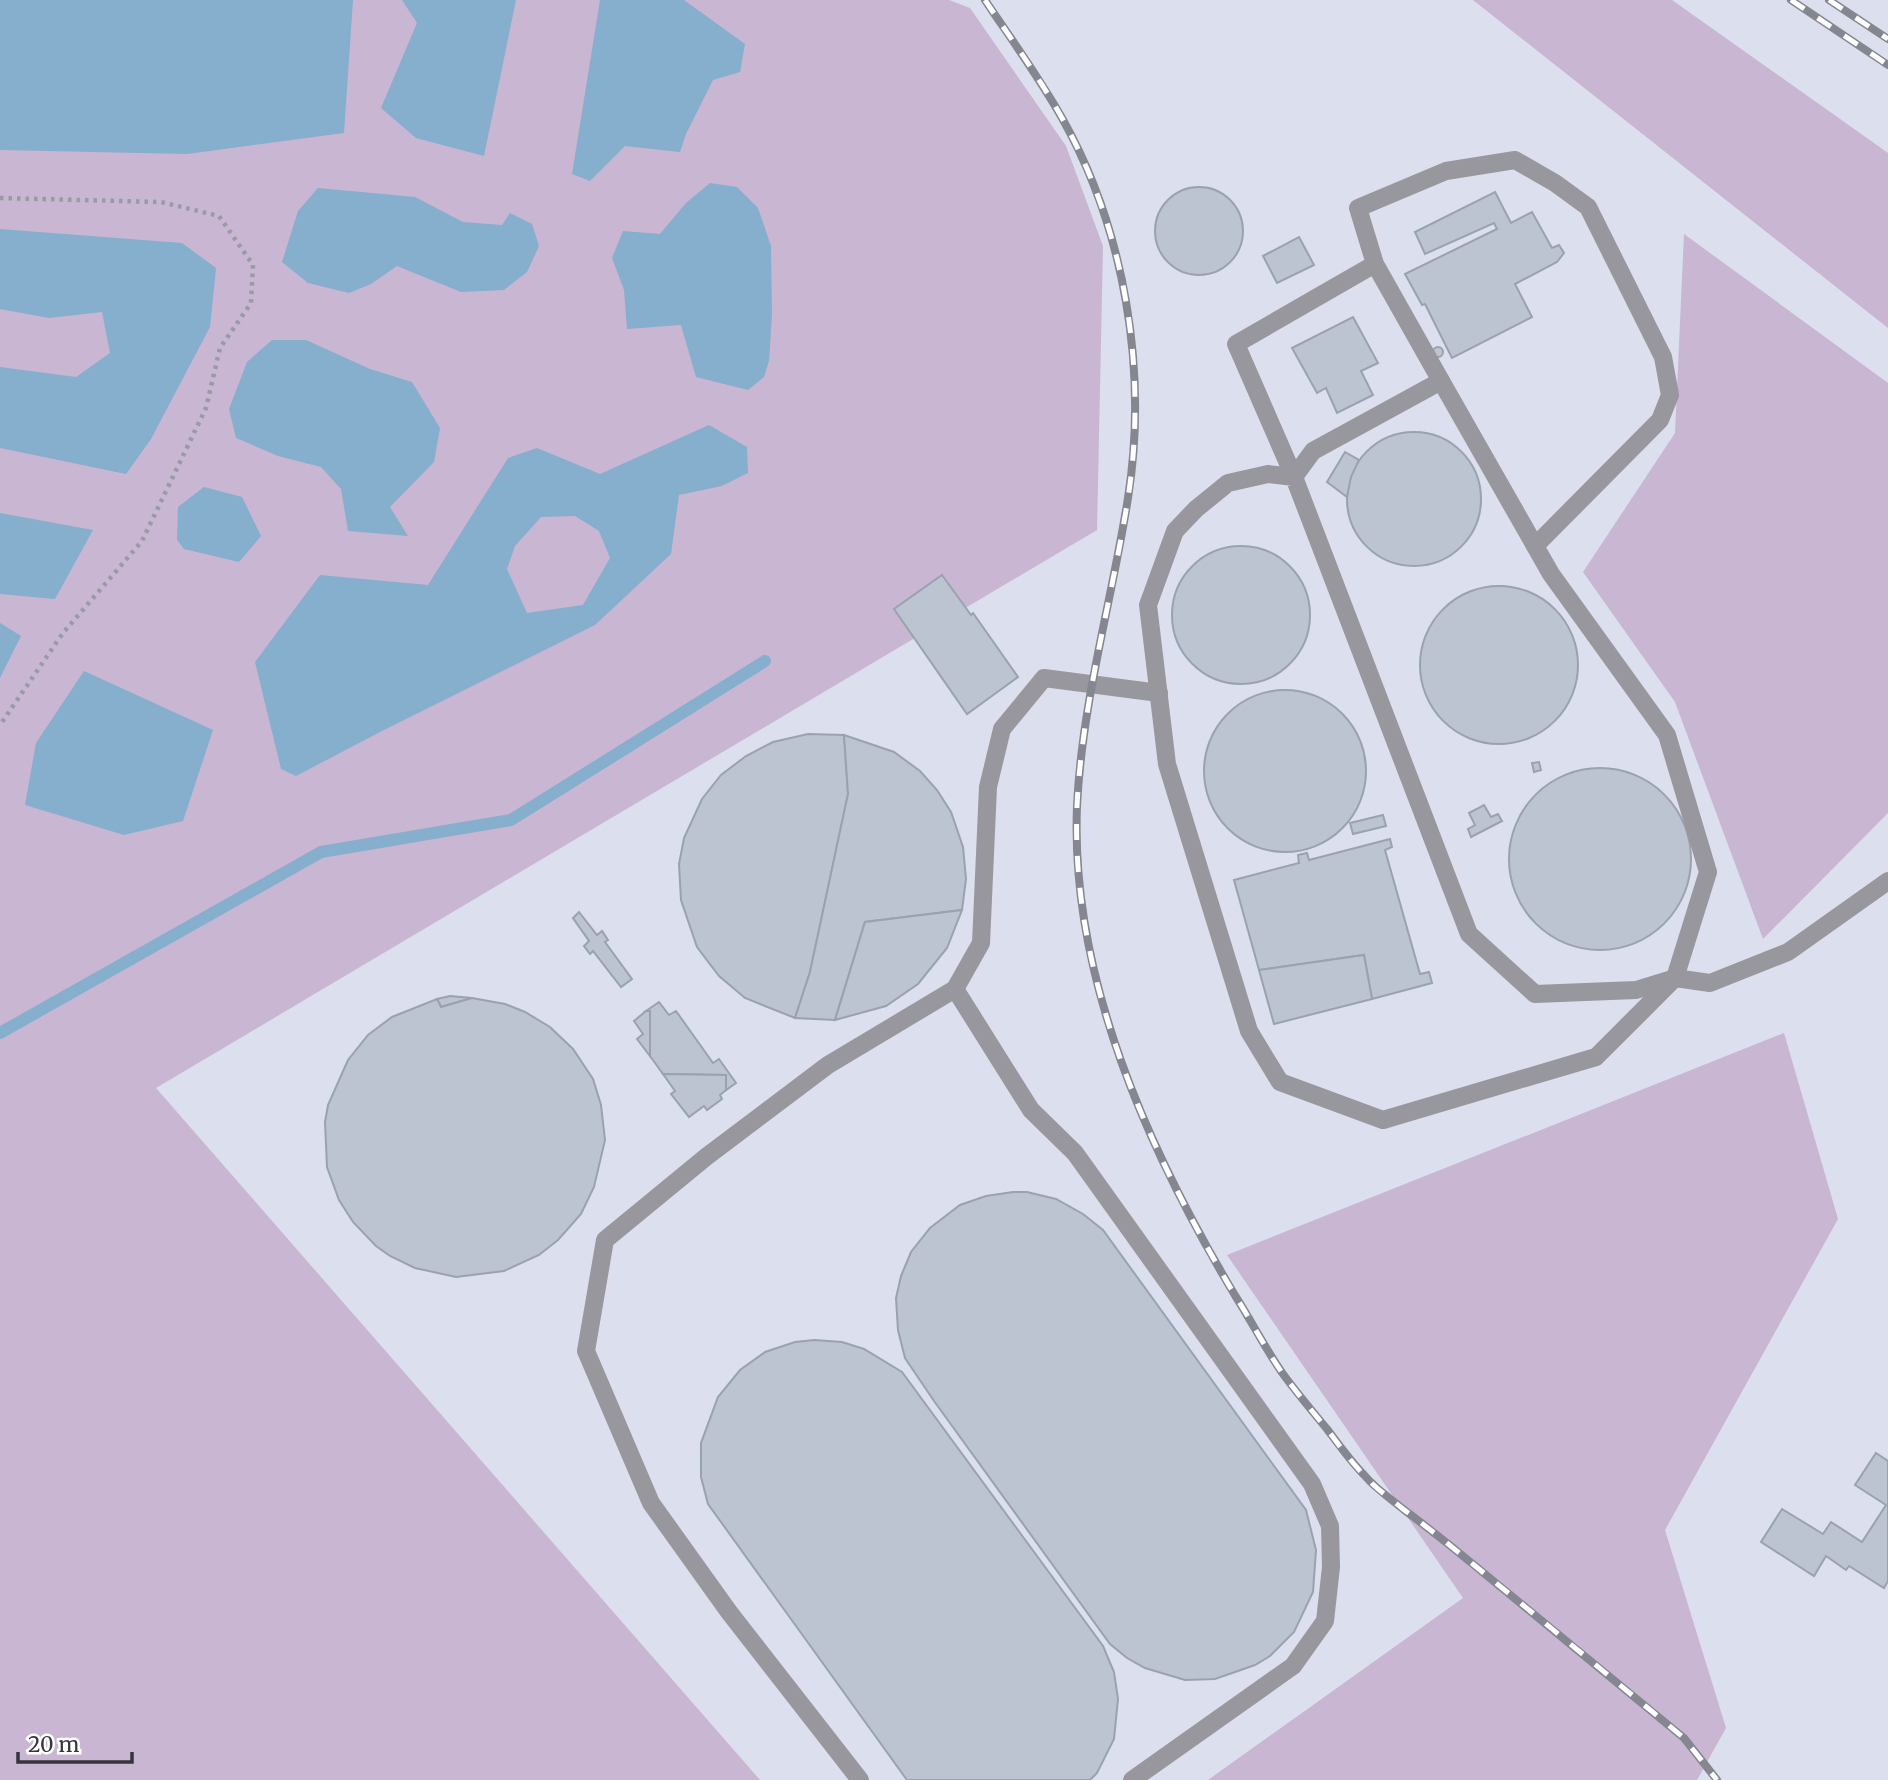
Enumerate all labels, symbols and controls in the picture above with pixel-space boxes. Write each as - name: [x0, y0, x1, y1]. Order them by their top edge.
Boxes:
- scale bar: [18, 1720, 131, 1764]
- text: 20 m: [28, 1731, 80, 1758]

